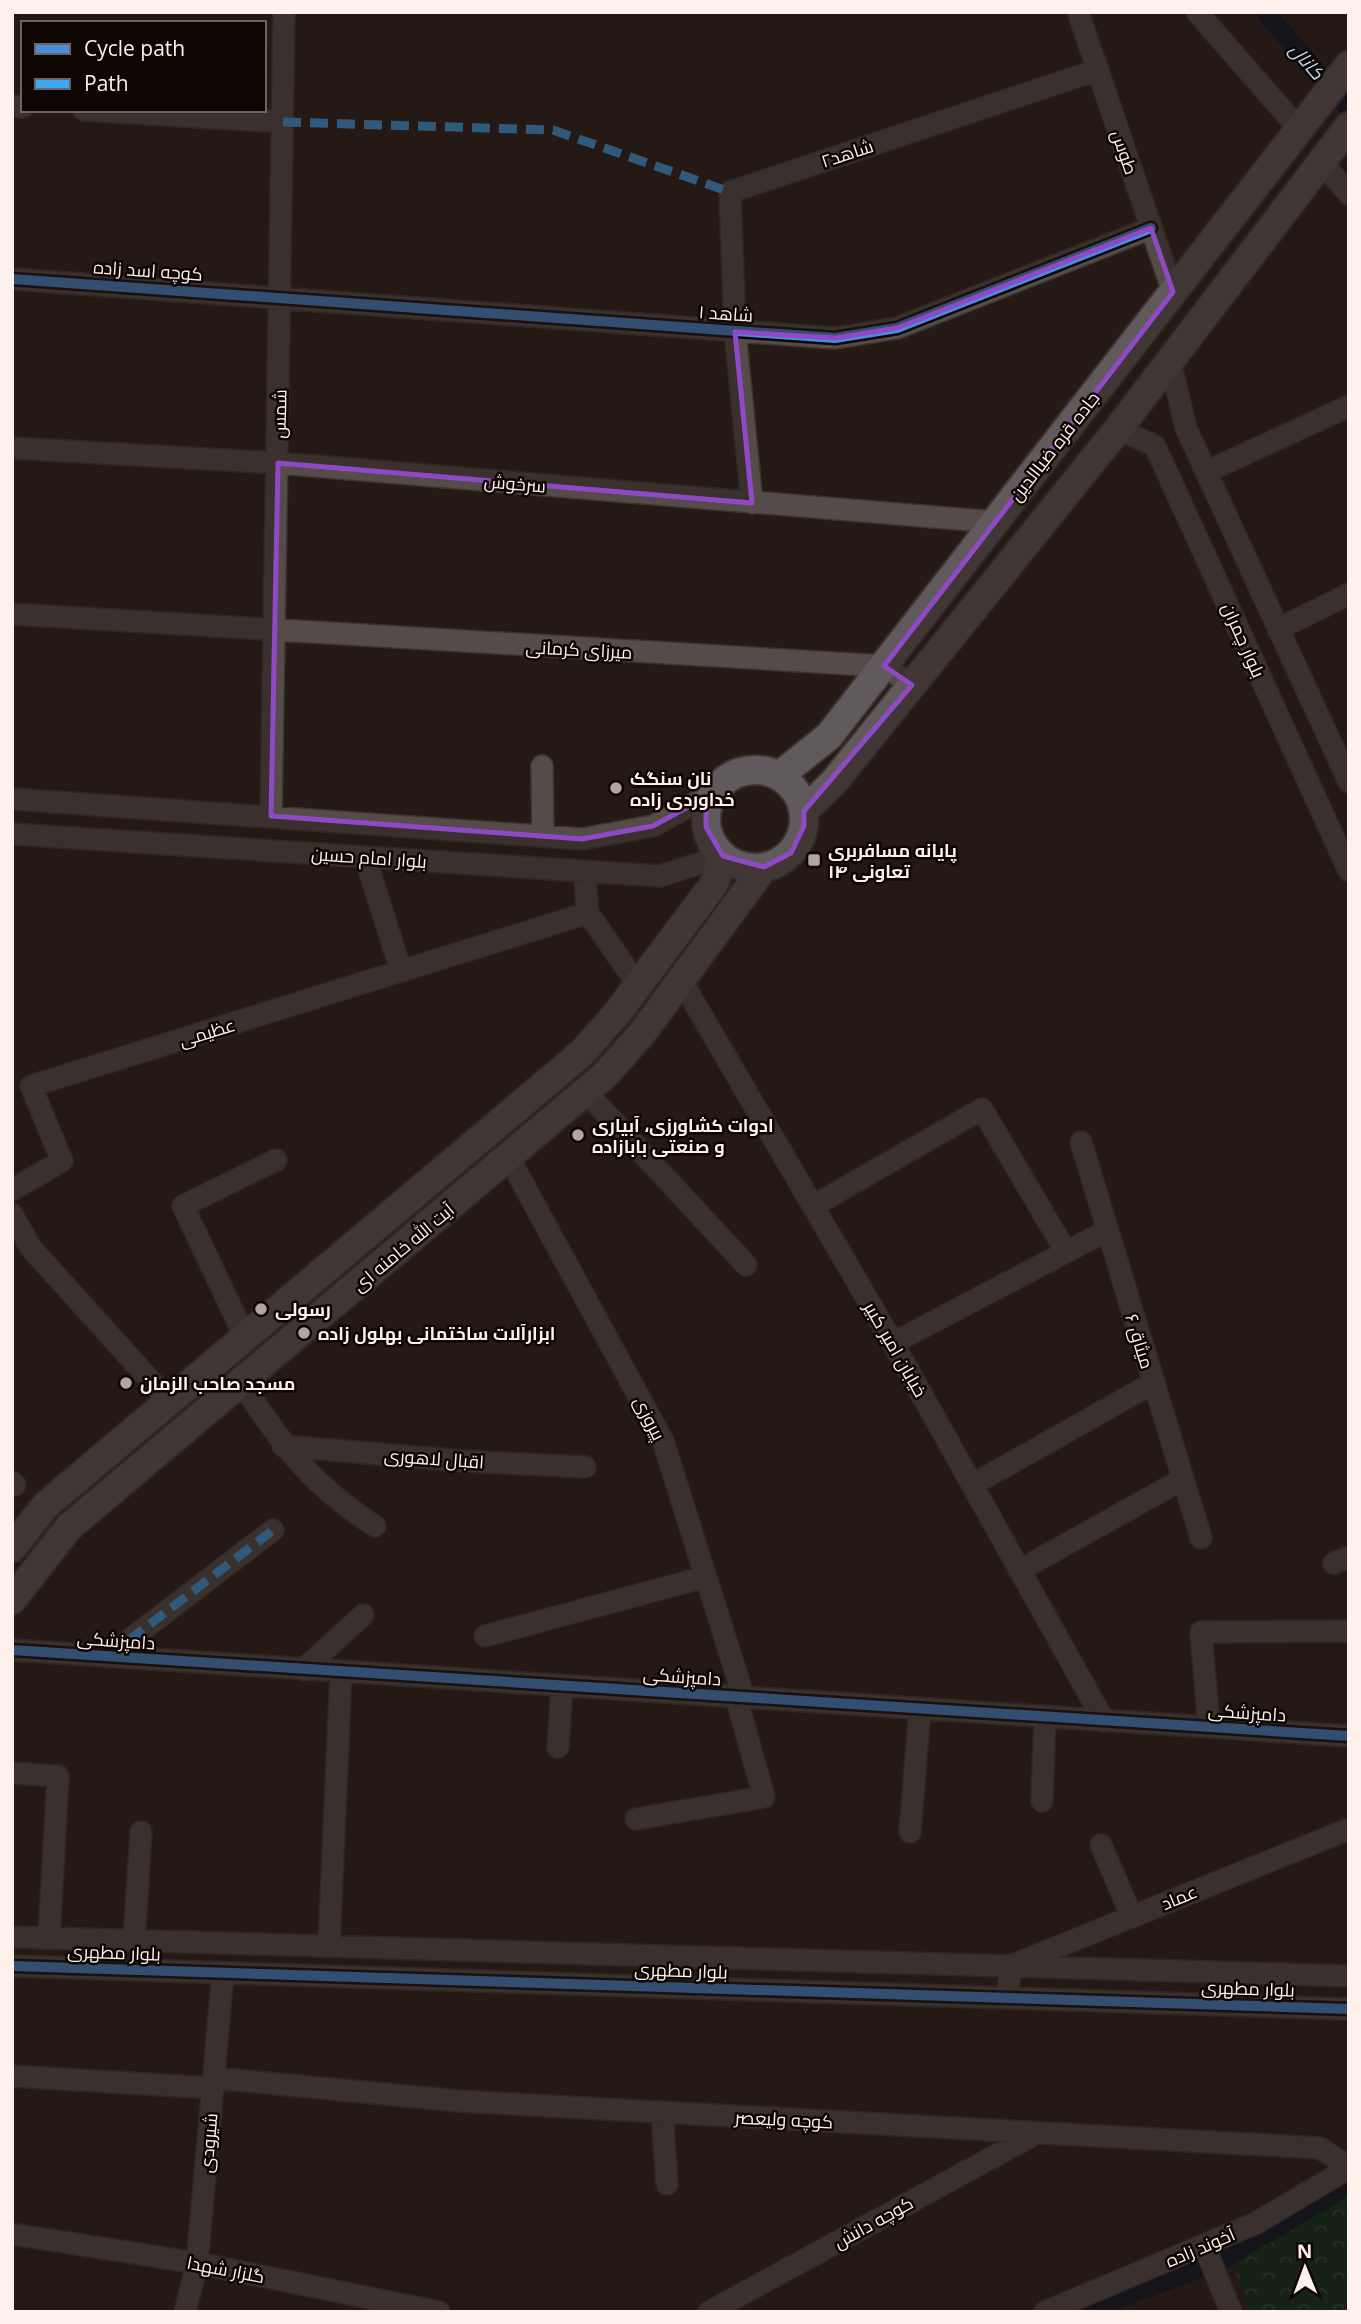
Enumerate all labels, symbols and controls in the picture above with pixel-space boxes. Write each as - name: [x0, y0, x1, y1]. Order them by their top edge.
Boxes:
- legend: [21, 21, 266, 112]
- text: Cycle path: [84, 34, 185, 62]
- water label: کانال: [1284, 37, 1330, 85]
- text: Path: [84, 69, 129, 97]
- street label: طوس: [1106, 127, 1144, 177]
- street label: شاهد۲: [818, 133, 876, 173]
- street label: کوچه اسد زاده: [92, 254, 203, 287]
- street label: شاهد ۱: [698, 299, 754, 327]
- street label: جاده قره ضیاالدین: [1004, 386, 1104, 506]
- street label: شمس: [267, 389, 291, 439]
- street label: سرخوش: [483, 468, 547, 498]
- street label: بلوار چمران: [1216, 599, 1271, 682]
- street label: میرزای کرمانی: [525, 634, 633, 664]
- place label: نان سنگک خداوردی زاده: [630, 766, 735, 811]
- marker: نان سنگک خداوردی زاده: [608, 780, 624, 796]
- place label: پایانه مسافربری تعاونی ۱۴: [828, 838, 957, 883]
- street label: بلوار امام حسین: [310, 841, 428, 874]
- marker: پایانه مسافربری تعاونی ۱۴: [806, 852, 822, 868]
- street label: عظیمی: [176, 1012, 238, 1052]
- place label: ادوات کشاورزی، آبیاری و صنعتی بابازاده: [592, 1113, 774, 1158]
- marker: ادوات کشاورزی، آبیاری و صنعتی بابازاده: [570, 1127, 586, 1143]
- street label: آیت الله خامنه ای: [347, 1197, 459, 1297]
- street label: خیابان امیر کبیر: [859, 1296, 933, 1401]
- place label: رسولی: [275, 1297, 331, 1321]
- marker: رسولی: [253, 1301, 269, 1317]
- street label: میثاق ۶: [1119, 1311, 1160, 1372]
- place label: ابزارآلات ساختمانی بهلول زاده: [318, 1321, 555, 1345]
- marker: ابزارآلات ساختمانی بهلول زاده: [296, 1325, 312, 1341]
- place label: مسجد صاحب الزمان: [140, 1371, 295, 1395]
- marker: مسجد صاحب الزمان: [118, 1375, 134, 1391]
- street label: پیروزی: [628, 1392, 671, 1445]
- street label: اقبال لاهوری: [383, 1443, 485, 1473]
- street label: دامپزشکی: [76, 1625, 156, 1656]
- street label: دامپزشکی: [642, 1661, 722, 1692]
- street label: دامپزشکی: [1207, 1697, 1287, 1728]
- street label: عماد: [1157, 1879, 1201, 1915]
- street label: بلوار مطهری: [67, 1938, 161, 1966]
- street label: بلوار مطهری: [634, 1956, 728, 1984]
- street label: بلوار مطهری: [1201, 1974, 1295, 2002]
- street label: کوچه ولیعصر: [733, 2104, 834, 2135]
- street label: شیرودی: [193, 2112, 223, 2174]
- street label: کوچه دانش: [829, 2190, 918, 2255]
- street label: آخوند زاده: [1162, 2222, 1238, 2272]
- north arrow: [1270, 2233, 1340, 2303]
- text: N: [1297, 2238, 1313, 2264]
- street label: گلزار شهدا: [185, 2250, 267, 2288]

